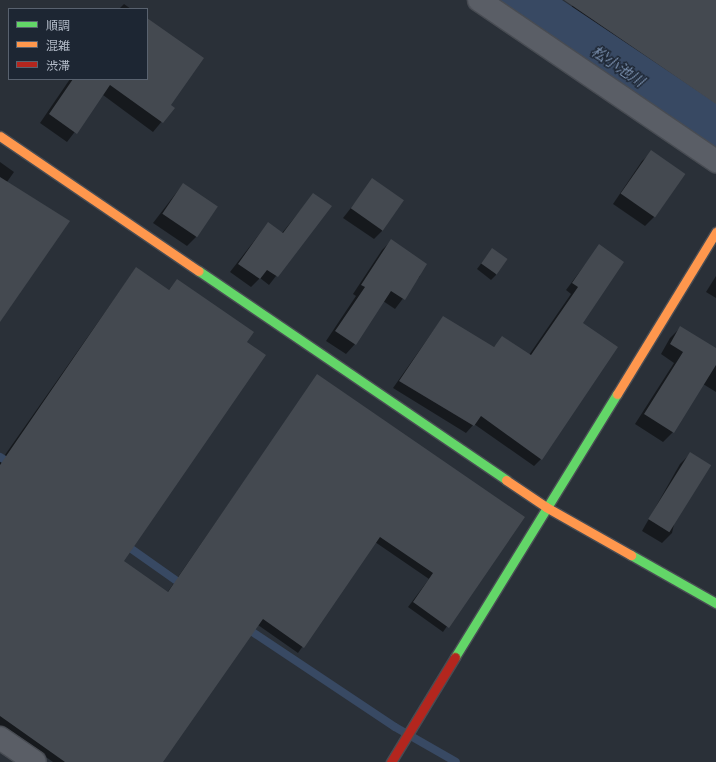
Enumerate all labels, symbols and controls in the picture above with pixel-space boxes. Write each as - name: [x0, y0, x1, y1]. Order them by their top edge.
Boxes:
- legend: [8, 8, 148, 80]
- text: 順調: [46, 19, 70, 33]
- text: 混雑: [46, 39, 70, 53]
- water label: 松小池川: [588, 42, 648, 90]
- text: 渋滞: [46, 59, 70, 73]

